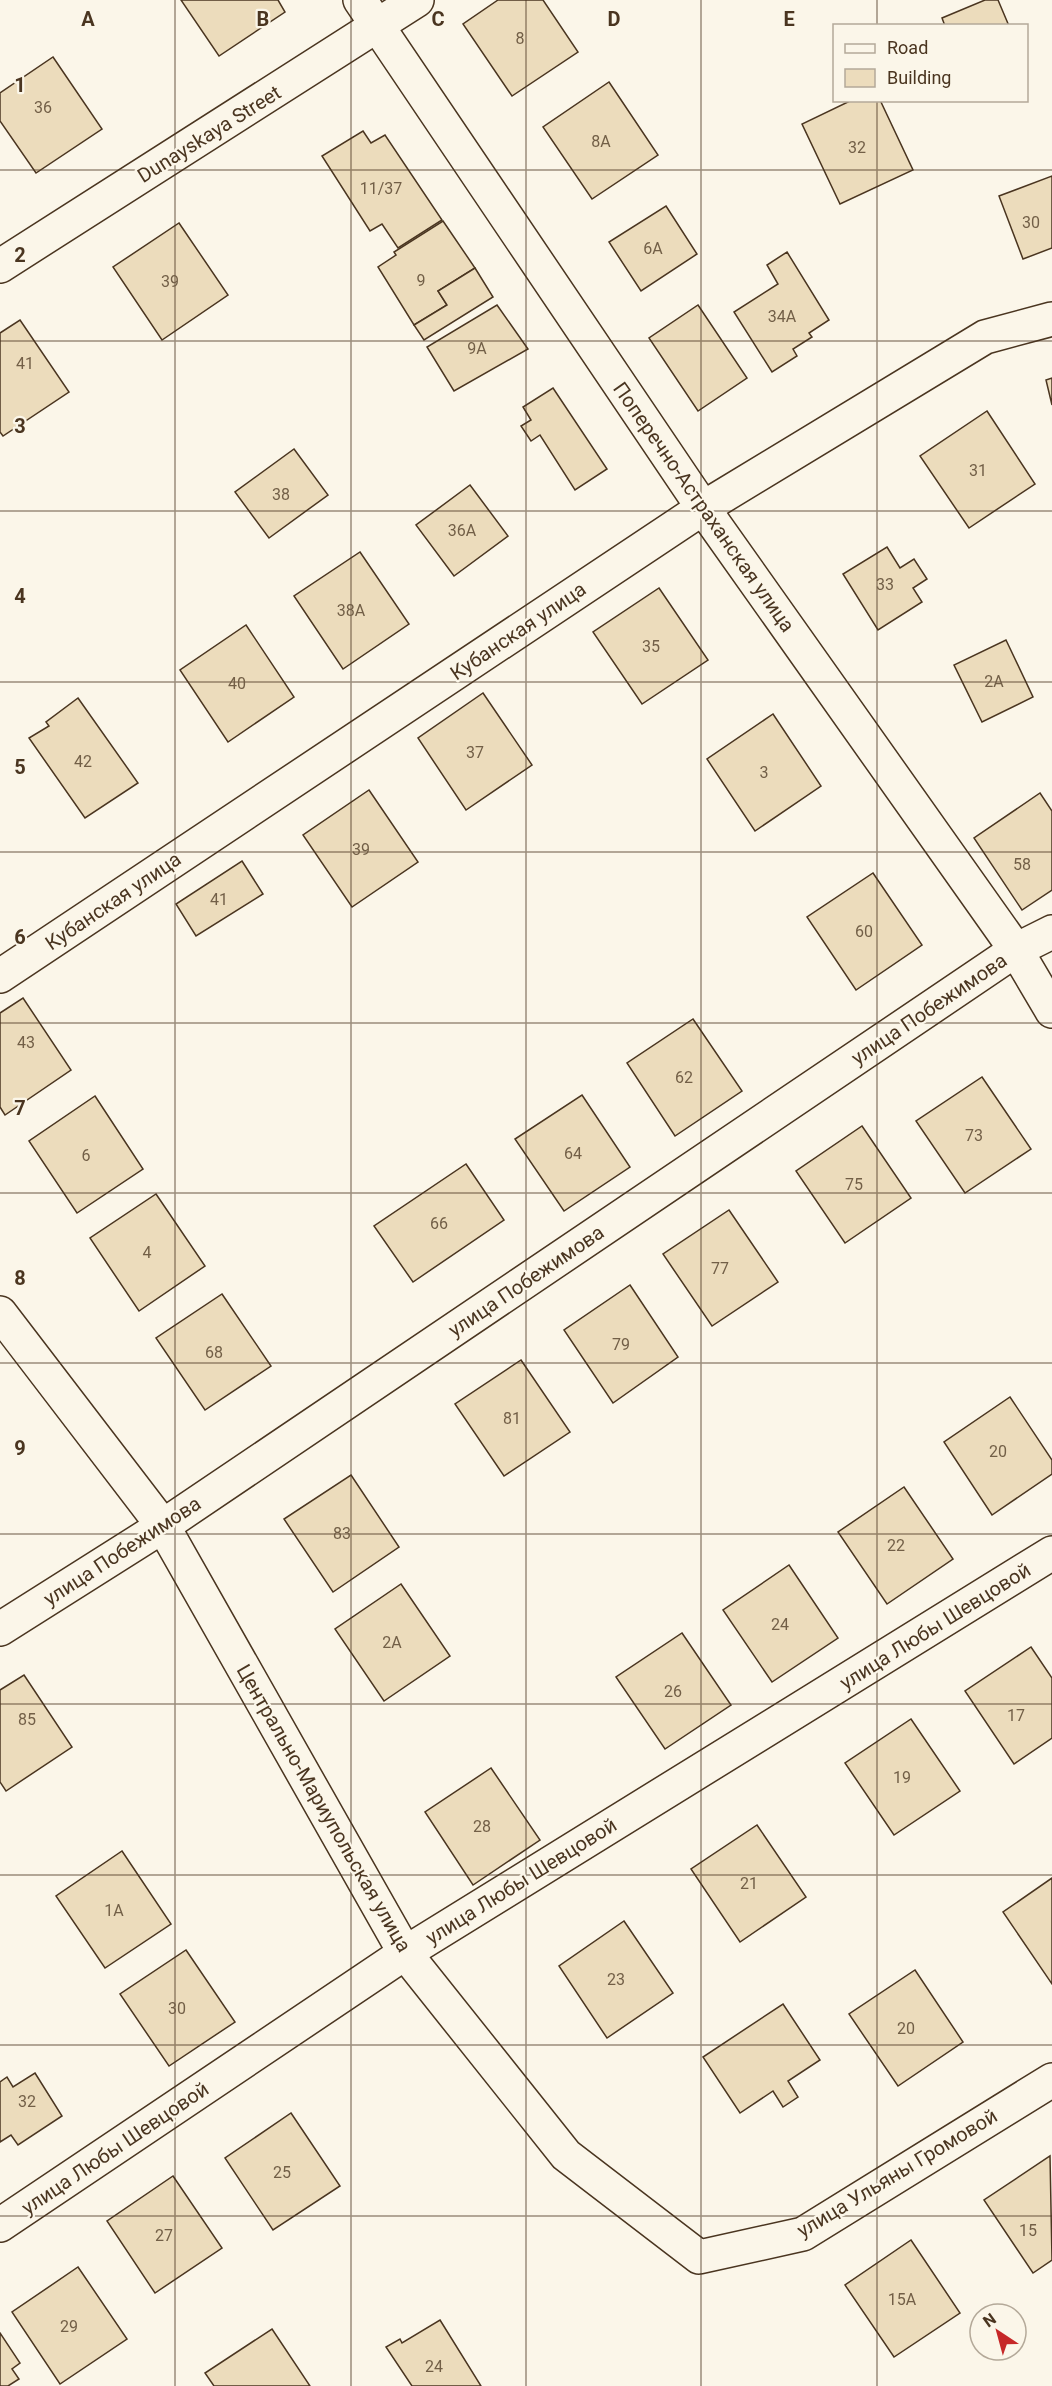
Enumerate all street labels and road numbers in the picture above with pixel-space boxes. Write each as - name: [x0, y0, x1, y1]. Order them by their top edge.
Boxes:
- street label: Dunayskaya Street: [133, 80, 285, 188]
- street label: Поперечно-Астраханская улица: [608, 377, 800, 637]
- street label: Кубанская улица: [446, 577, 590, 685]
- street label: Кубанская улица: [41, 847, 185, 955]
- street label: улица Побежимова: [847, 948, 1011, 1070]
- street label: улица Побежимова: [444, 1220, 608, 1342]
- street label: улица Побежимова: [39, 1491, 205, 1611]
- street label: улица Любы Шевцовой: [835, 1557, 1035, 1695]
- street label: Центрально-Мариупольская улица: [232, 1660, 416, 1956]
- street label: улица Любы Шевцовой: [421, 1812, 621, 1950]
- street label: улица Любы Шевцовой: [17, 2076, 213, 2220]
- street label: улица Ульяны Громовой: [792, 2104, 1002, 2242]

